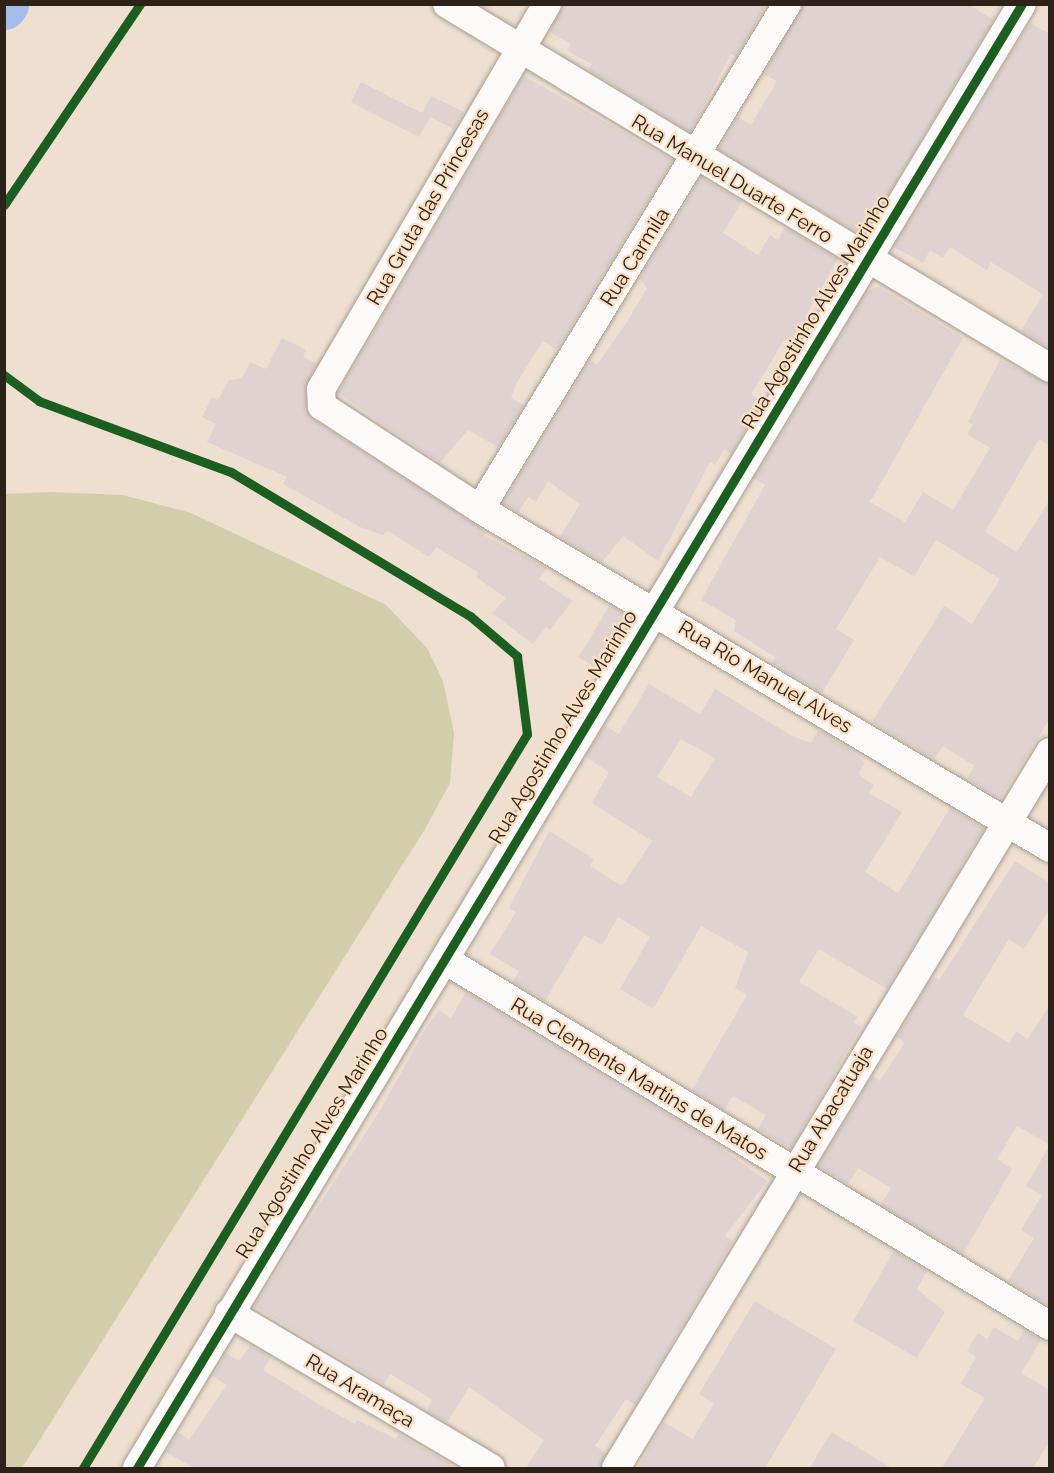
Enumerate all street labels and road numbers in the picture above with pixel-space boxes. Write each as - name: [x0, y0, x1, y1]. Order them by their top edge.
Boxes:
- street label: Rua Gruta das Princesas: [362, 104, 494, 310]
- street label: Rua Manuel Duarte Ferro: [627, 109, 837, 249]
- street label: Rua Agostinho Alves Marinho: [736, 190, 896, 434]
- street label: Rua Carmila: [595, 203, 675, 311]
- street label: Rua Agostinho Alves Marinho: [483, 605, 643, 849]
- street label: Rua Rio Manuel Alves: [673, 615, 857, 739]
- street label: Rua Clemente Martins de Matos: [506, 993, 772, 1165]
- street label: Rua Agostinho Alves Marinho: [230, 1022, 394, 1264]
- street label: Rua Abacatuaja: [784, 1041, 878, 1177]
- street label: Rua Aramaça: [301, 1349, 419, 1433]

